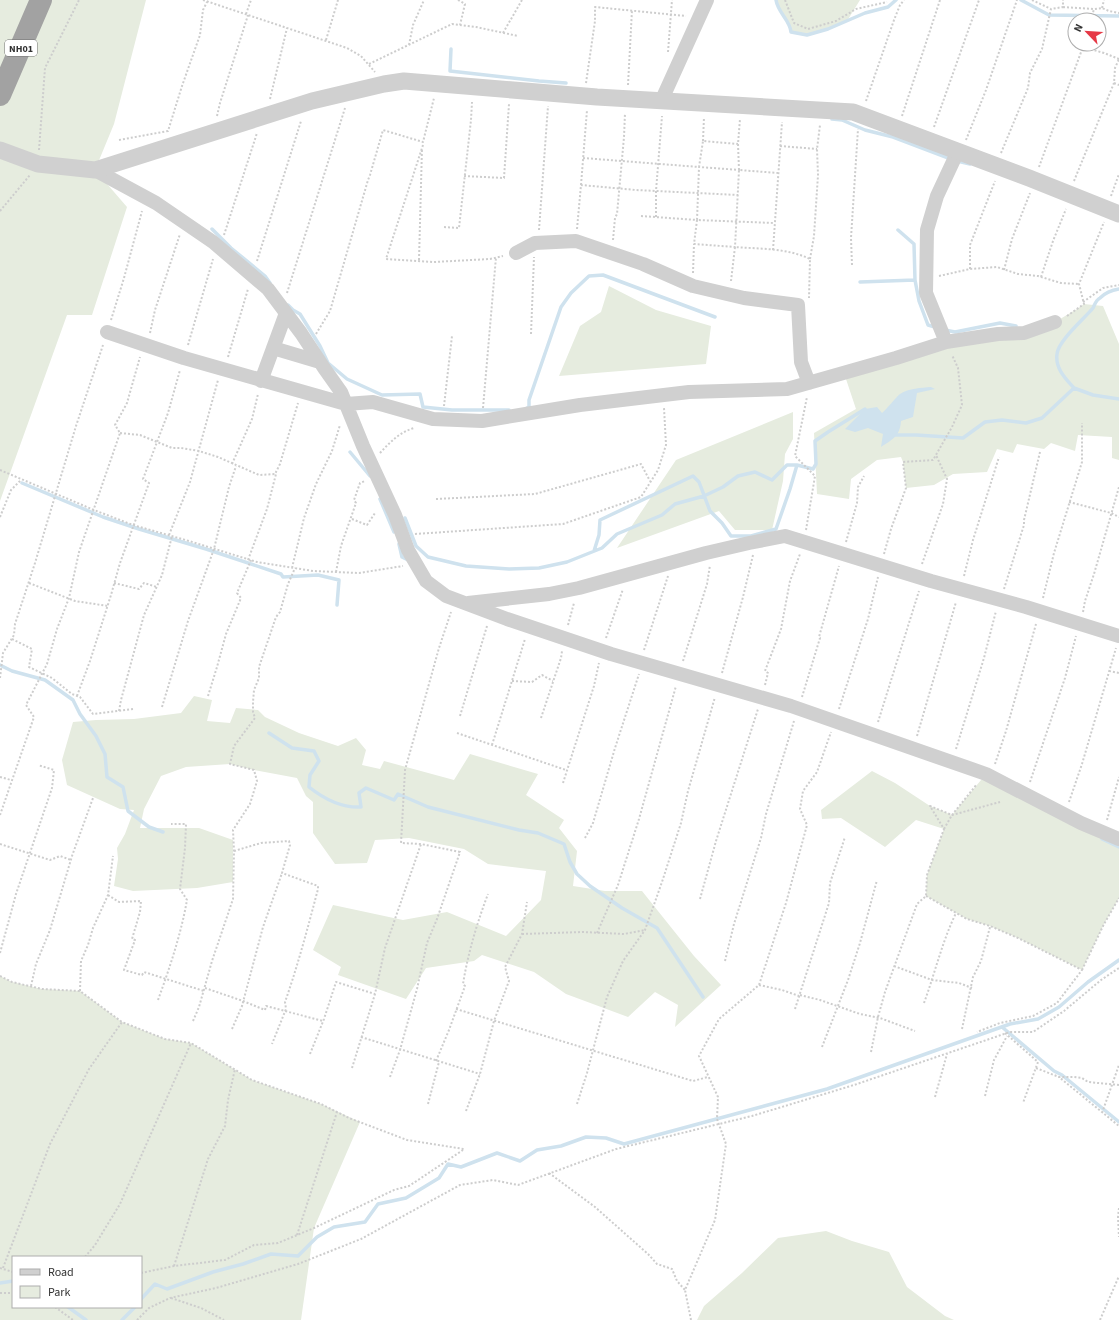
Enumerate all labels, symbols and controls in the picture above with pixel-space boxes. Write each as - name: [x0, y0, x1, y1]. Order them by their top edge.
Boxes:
- north arrow: [1067, 12, 1107, 52]
- text: N: [1070, 21, 1087, 34]
- road number: NH01: [5, 40, 37, 56]
- legend: [12, 1256, 142, 1308]
- text: Road: [48, 1264, 74, 1281]
- text: Park: [48, 1284, 70, 1301]

